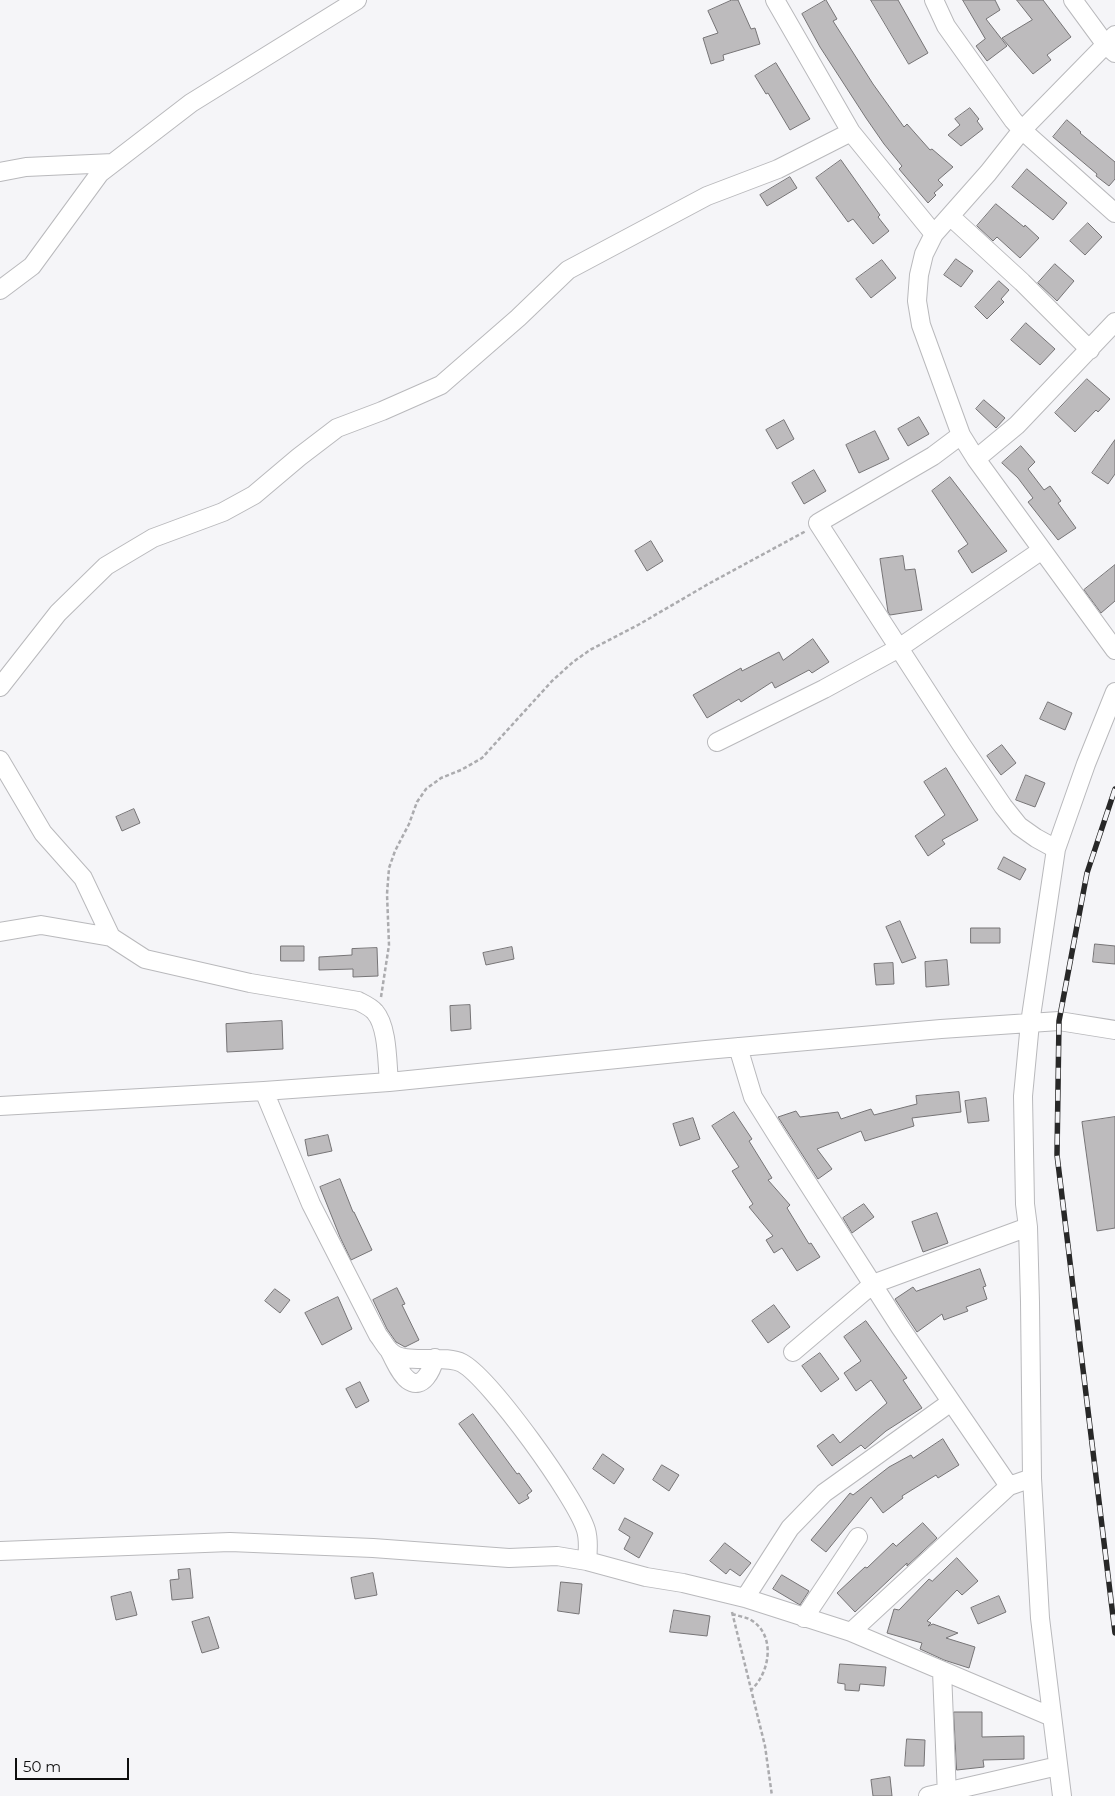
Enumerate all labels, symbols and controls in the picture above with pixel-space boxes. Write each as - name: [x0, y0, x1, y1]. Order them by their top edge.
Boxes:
- scale bar: [18, 1748, 131, 1780]
- text: 50 m: [23, 1757, 61, 1776]

